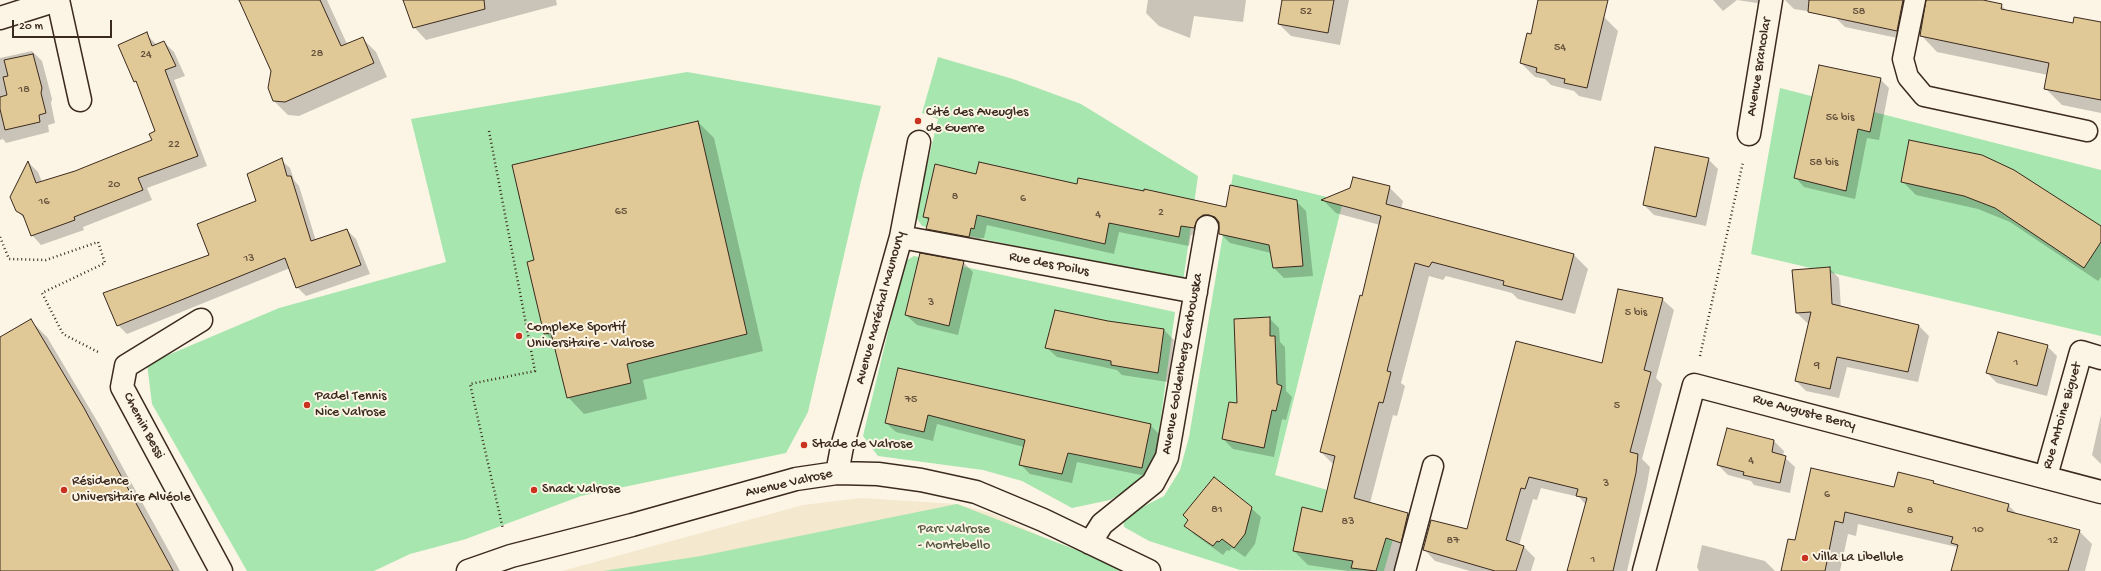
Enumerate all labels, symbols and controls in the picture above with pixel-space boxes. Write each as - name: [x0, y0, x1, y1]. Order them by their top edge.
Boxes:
- house number: 52: [1300, 5, 1312, 19]
- house number: 58: [1853, 5, 1865, 19]
- scale bar: [14, 12, 114, 38]
- street label: Avenue Brancolar: [1744, 16, 1776, 118]
- text: 20 m: [19, 20, 43, 34]
- house number: 54: [1554, 41, 1566, 55]
- house number: 28: [311, 47, 323, 61]
- house number: 24: [140, 48, 152, 62]
- house number: 18: [18, 83, 30, 97]
- place label: Cité des Aveugles de Guerre: [926, 105, 1028, 138]
- house number: 56 bis: [1826, 111, 1854, 125]
- marker: Cité des Aveugles de Guerre: [913, 116, 923, 126]
- house number: 22: [168, 138, 180, 152]
- house number: 58 bis: [1809, 156, 1839, 170]
- house number: 20: [108, 178, 120, 192]
- house number: 8: [952, 190, 958, 204]
- house number: 6: [1020, 192, 1026, 206]
- house number: 16: [39, 195, 49, 209]
- house number: 65: [615, 205, 627, 219]
- house number: 2: [1158, 206, 1164, 220]
- house number: 4: [1095, 208, 1101, 222]
- street label: Avenue Maréchal Maunoury: [852, 230, 910, 386]
- street label: Rue des Poilus: [1008, 249, 1090, 281]
- house number: 13: [243, 252, 255, 266]
- street label: Avenue Goldenberg Garbowska: [1159, 272, 1207, 456]
- house number: 3: [928, 296, 934, 310]
- house number: 5 bis: [1625, 306, 1647, 320]
- place label: Complexe Sportif Universitaire - Valrose: [527, 320, 654, 352]
- marker: Complexe Sportif Universitaire - Valrose: [514, 331, 524, 341]
- house number: 1: [2014, 356, 2018, 370]
- house number: 9: [1814, 359, 1820, 373]
- street label: Rue Antoine Biguet: [2040, 361, 2086, 471]
- place label: Padel Tennis Nice Valrose: [315, 389, 386, 422]
- street label: Chemin Bessi: [118, 390, 168, 462]
- street label: Rue Auguste Bercy: [1751, 391, 1857, 435]
- house number: 75: [905, 393, 917, 407]
- house number: 5: [1614, 399, 1620, 413]
- marker: Padel Tennis Nice Valrose: [302, 400, 312, 410]
- place label: Stade de Valrose: [812, 437, 913, 453]
- marker: Stade de Valrose: [799, 440, 809, 450]
- house number: 4: [1748, 454, 1754, 468]
- street label: Avenue Valrose: [744, 466, 834, 502]
- place label: Résidence Universitaire Alvéole: [72, 474, 191, 506]
- house number: 3: [1603, 477, 1609, 491]
- place label: Snack Valrose: [542, 482, 620, 498]
- marker: Résidence Universitaire Alvéole: [59, 485, 69, 495]
- marker: Snack Valrose: [529, 485, 539, 495]
- house number: 6: [1824, 488, 1830, 502]
- house number: 81: [1211, 503, 1223, 517]
- house number: 8: [1907, 504, 1913, 518]
- house number: 83: [1342, 515, 1354, 529]
- park label: Parc Valrose - Montebello: [918, 522, 990, 554]
- house number: 10: [1972, 523, 1984, 537]
- house number: 87: [1447, 534, 1459, 548]
- house number: 12: [2048, 534, 2058, 548]
- place label: Villa La Libellule: [1813, 550, 1903, 566]
- house number: 1: [1591, 553, 1595, 567]
- marker: Villa La Libellule: [1800, 553, 1810, 563]

